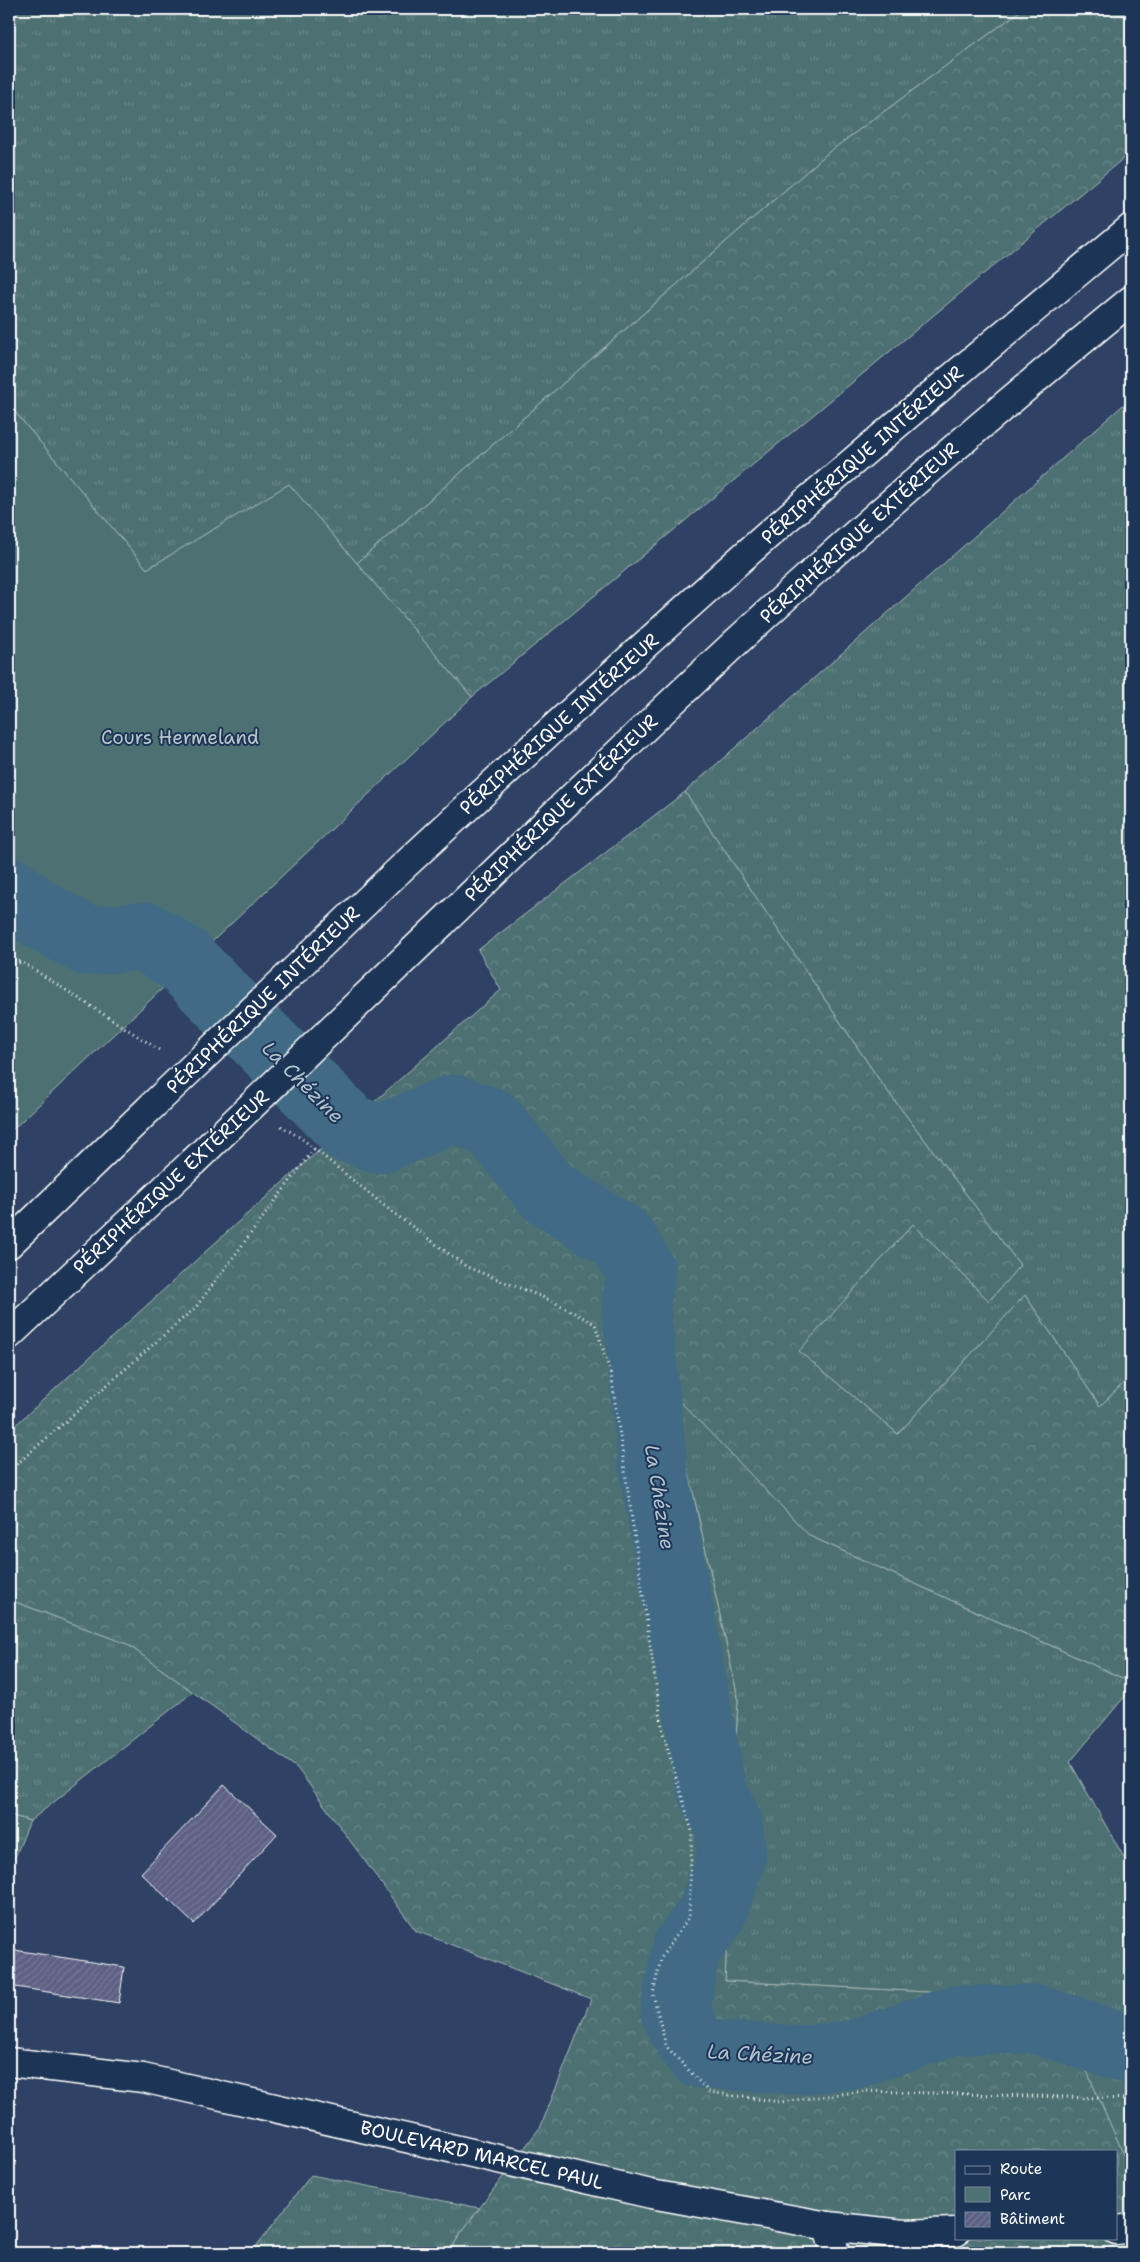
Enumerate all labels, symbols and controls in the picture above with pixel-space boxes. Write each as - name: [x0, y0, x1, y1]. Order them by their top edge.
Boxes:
- street label: PÉRIPHÉRIQUE INTÉRIEUR: [755, 360, 968, 550]
- street label: PÉRIPHÉRIQUE EXTÉRIEUR: [754, 436, 964, 629]
- street label: PÉRIPHÉRIQUE INTÉRIEUR: [453, 627, 664, 820]
- street label: PÉRIPHÉRIQUE EXTÉRIEUR: [458, 708, 663, 907]
- park label: Cours Hermeland: [101, 725, 259, 750]
- street label: PÉRIPHÉRIQUE INTÉRIEUR: [160, 900, 365, 1099]
- water label: La Chézine: [256, 1035, 350, 1129]
- street label: PÉRIPHÉRIQUE EXTÉRIEUR: [67, 1084, 274, 1280]
- water label: La Chézine: [639, 1443, 681, 1551]
- water label: La Chézine: [706, 2038, 814, 2070]
- street label: BOULEVARD MARCEL PAUL: [358, 2115, 606, 2195]
- legend: [955, 2150, 1118, 2240]
- text: Route: [1000, 2159, 1042, 2179]
- text: Parc: [1000, 2185, 1031, 2205]
- text: Bâtiment: [1000, 2209, 1065, 2229]

